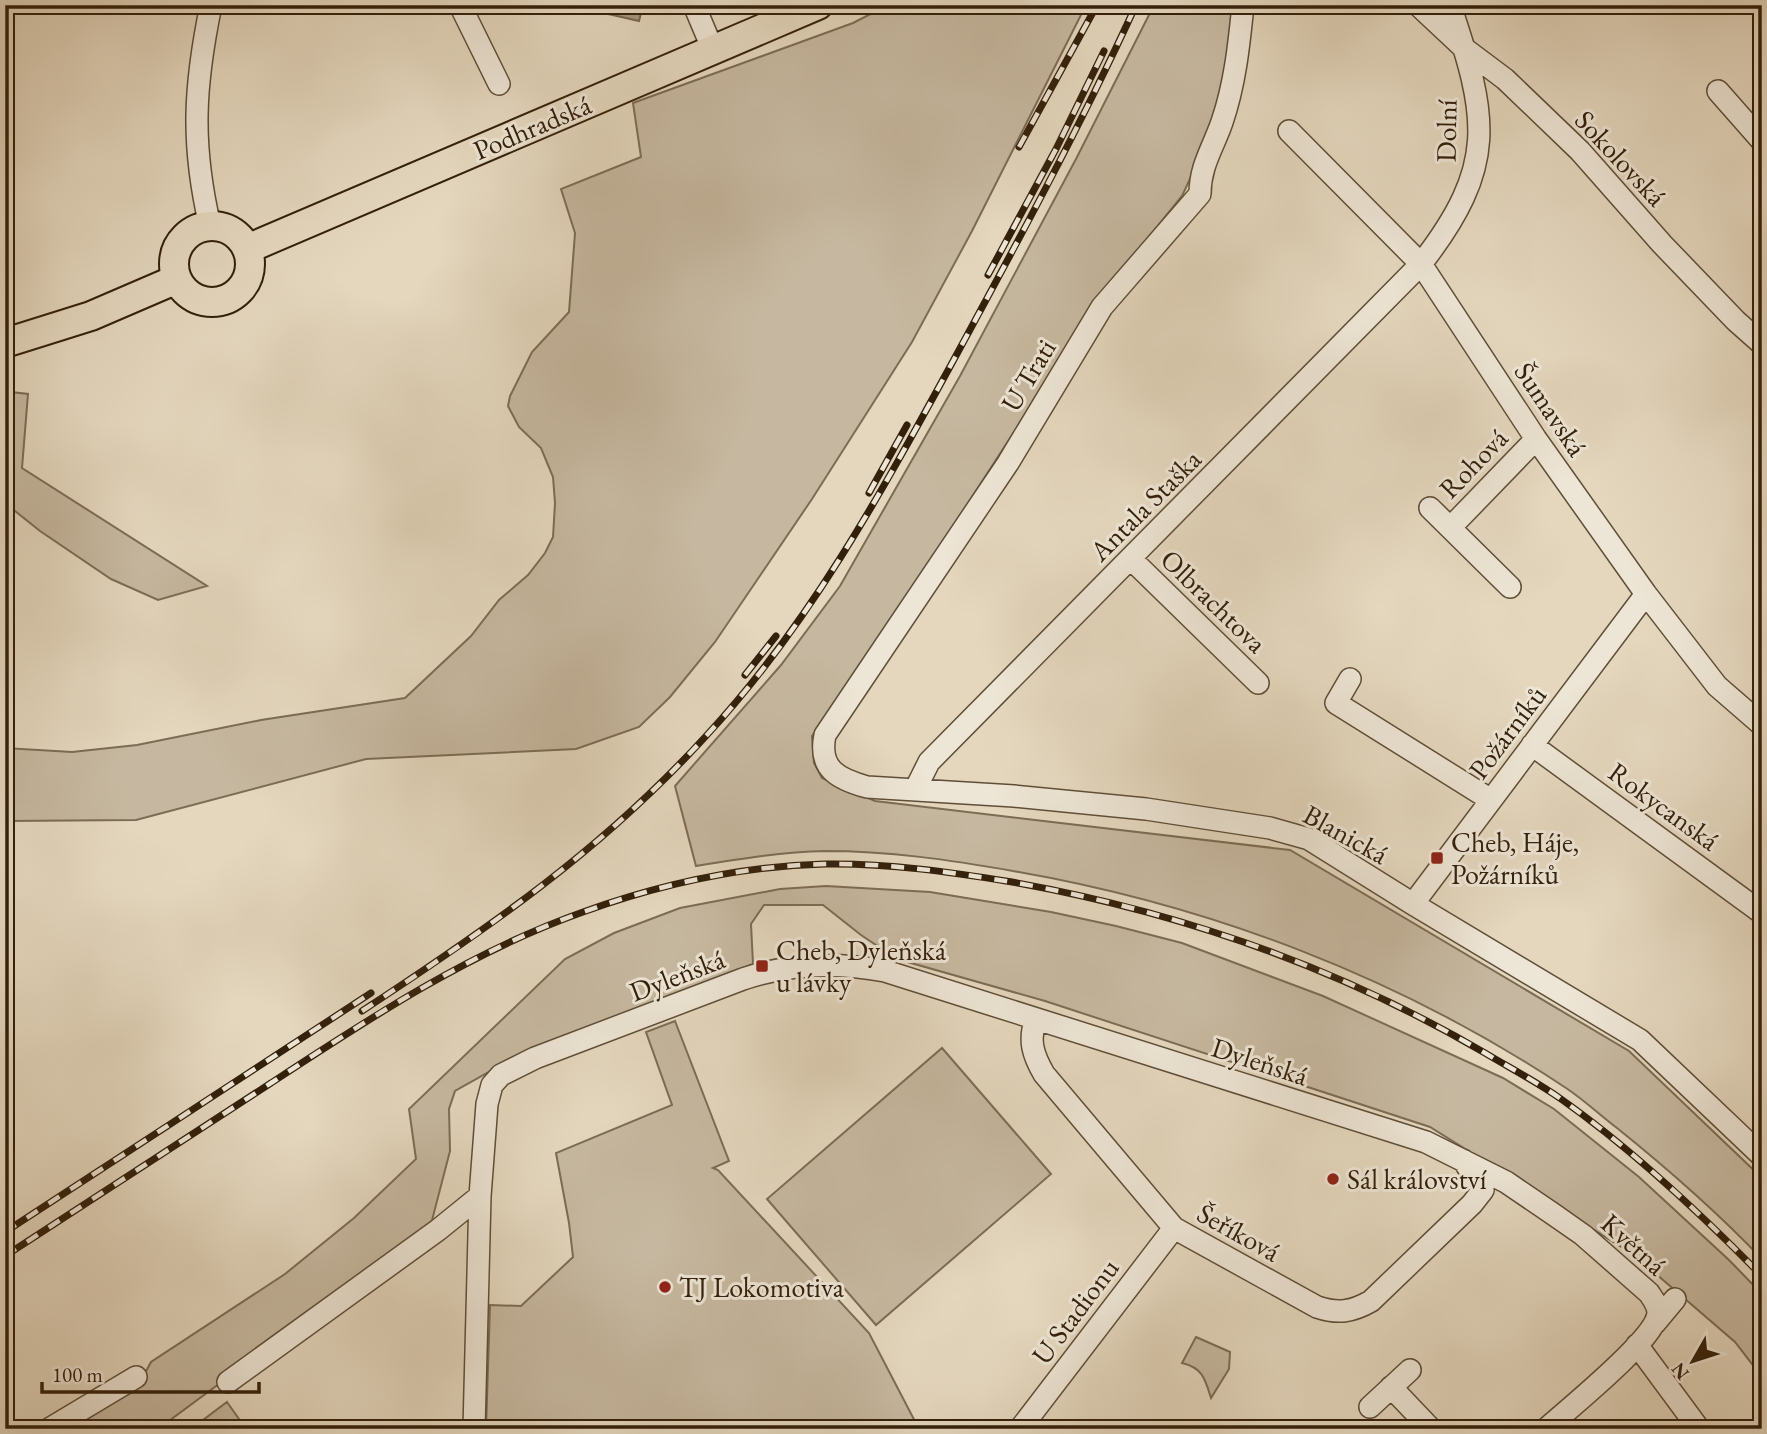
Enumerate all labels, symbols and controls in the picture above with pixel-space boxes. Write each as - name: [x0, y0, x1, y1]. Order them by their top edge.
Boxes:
- street label: Podhradská: [468, 86, 597, 168]
- street label: Dolní: [1427, 99, 1465, 163]
- street label: Sokolovská: [1567, 102, 1675, 214]
- street label: U Trati: [992, 332, 1064, 418]
- street label: Šumavská: [1506, 355, 1596, 464]
- street label: Rohová: [1431, 420, 1516, 506]
- street label: Antala Staška: [1081, 441, 1209, 569]
- street label: Olbrachtova: [1153, 541, 1275, 661]
- street label: Požárníků: [1460, 678, 1554, 786]
- street label: Rokycanská: [1601, 754, 1727, 859]
- street label: Blanická: [1297, 796, 1396, 872]
- place label: Cheb, Háje, Požárníků: [1451, 824, 1579, 892]
- marker: Cheb, Háje, Požárníků: [1429, 850, 1445, 866]
- place label: Cheb, Dyleňská u lávky: [776, 932, 947, 1000]
- street label: Dyleňská: [624, 940, 731, 1010]
- marker: Cheb, Dyleňská u lávky: [754, 958, 770, 974]
- street label: Dyleňská: [1207, 1029, 1313, 1094]
- place label: Sál království: [1347, 1161, 1487, 1197]
- marker: Sál království: [1325, 1171, 1341, 1187]
- street label: Šeříková: [1191, 1195, 1288, 1270]
- street label: Květná: [1594, 1205, 1675, 1283]
- street label: U Stadionu: [1023, 1251, 1127, 1371]
- place label: TJ Lokomotiva: [679, 1269, 845, 1305]
- marker: TJ Lokomotiva: [657, 1279, 673, 1295]
- north arrow: [1658, 1326, 1728, 1396]
- scale bar: [42, 1350, 259, 1394]
- text: N: [1665, 1357, 1695, 1385]
- text: 100 m: [52, 1361, 103, 1388]

